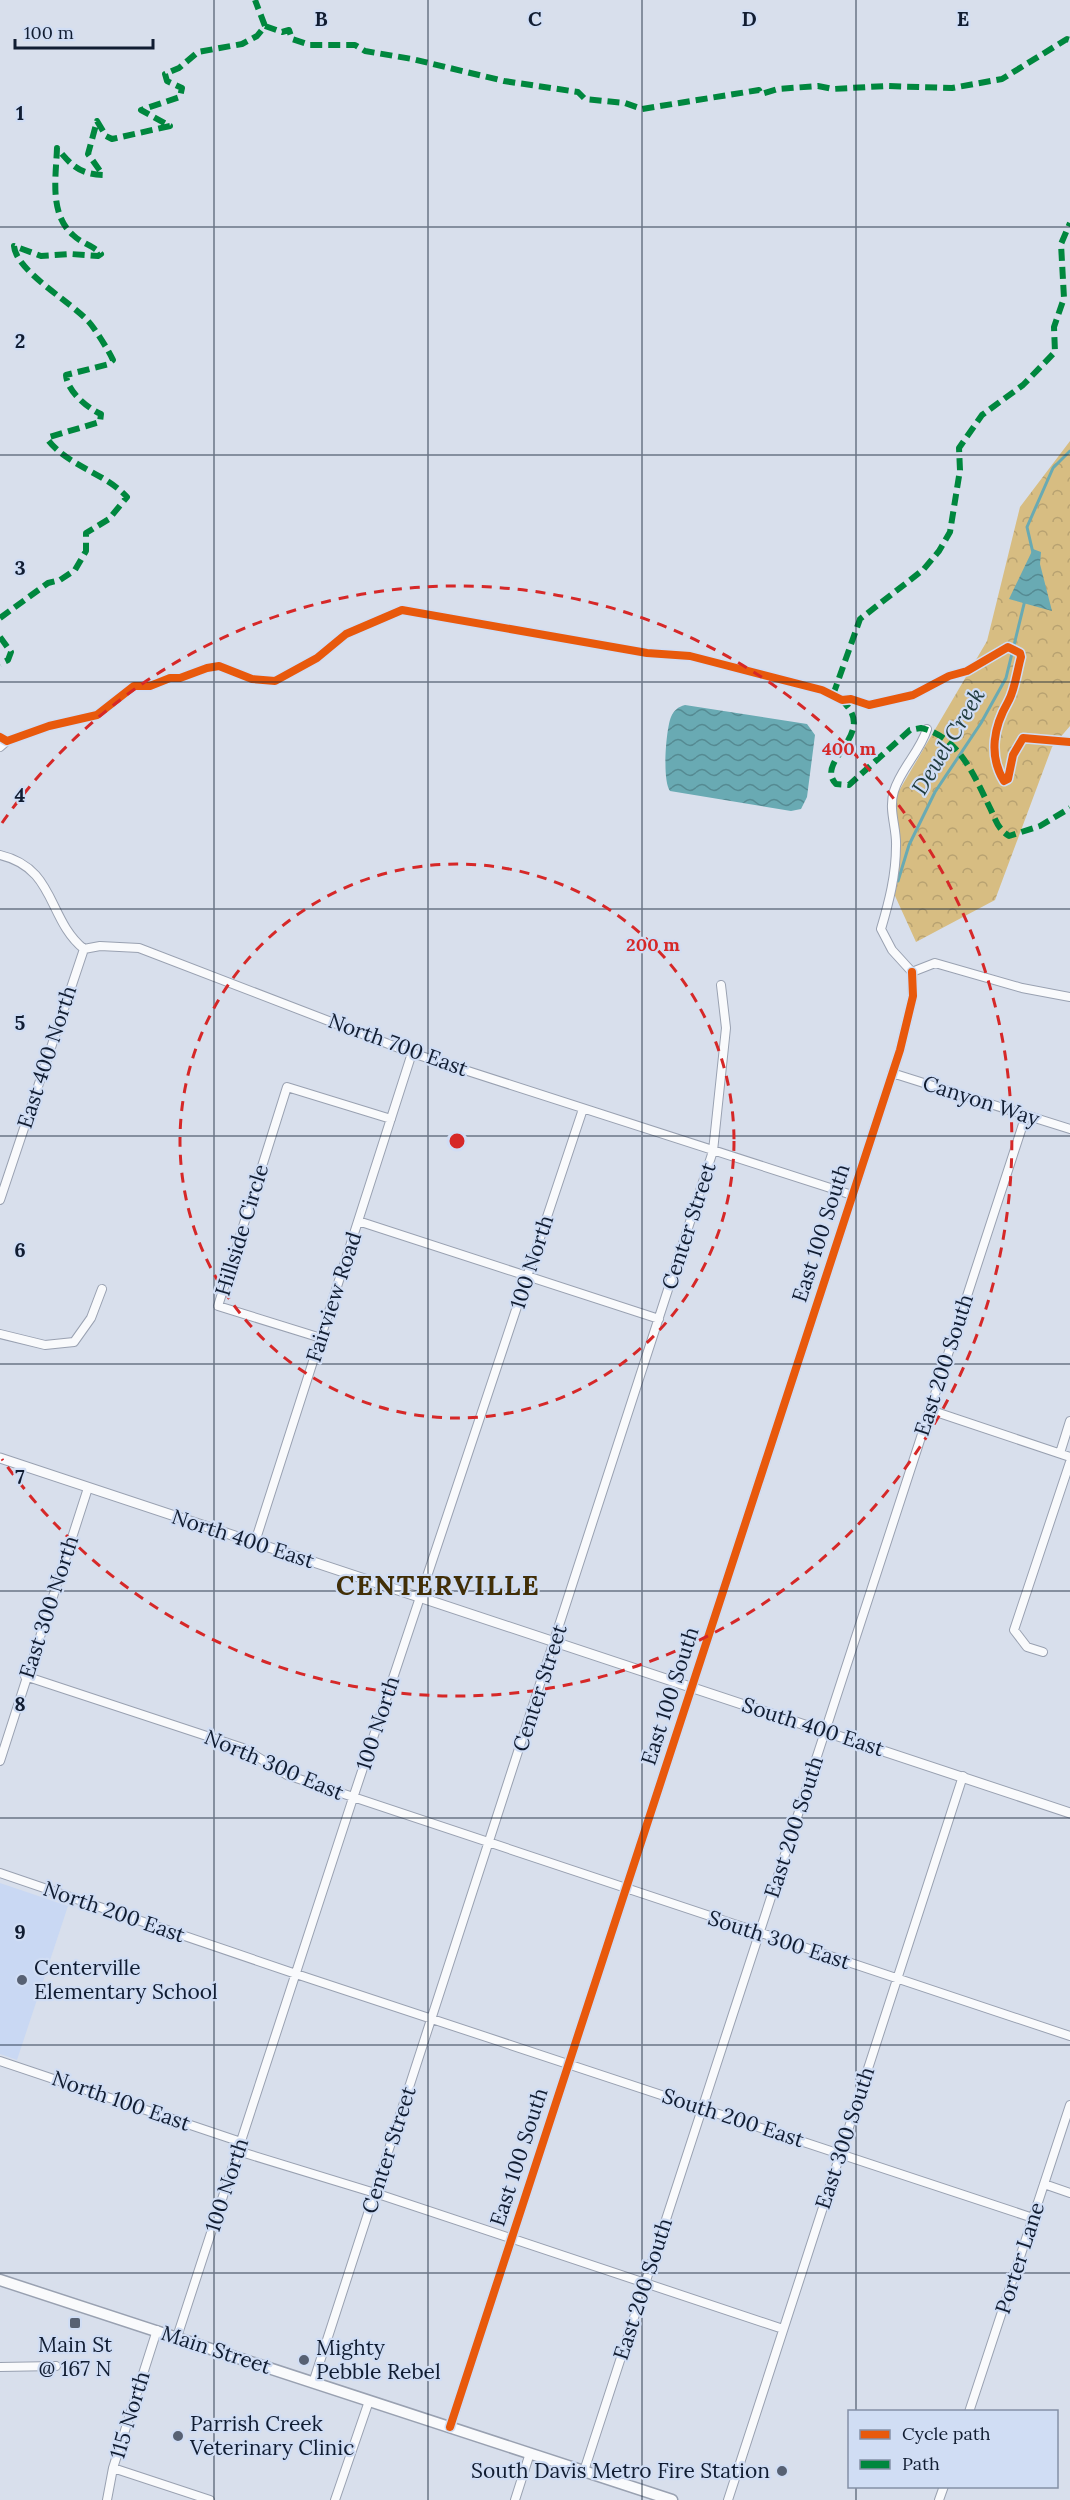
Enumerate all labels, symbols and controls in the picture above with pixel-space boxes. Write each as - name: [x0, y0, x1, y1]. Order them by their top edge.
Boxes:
- text: B: [314, 6, 328, 31]
- text: C: [528, 6, 542, 31]
- text: D: [741, 6, 757, 31]
- text: E: [957, 6, 969, 31]
- scale bar: [15, 12, 153, 50]
- text: 100 m: [24, 21, 74, 44]
- text: 1: [16, 100, 24, 125]
- text: 2: [15, 328, 25, 353]
- text: 3: [14, 555, 26, 580]
- water label: Deuel Creek: [905, 683, 991, 799]
- text: 400 m: [822, 737, 876, 760]
- text: 4: [15, 782, 26, 807]
- text: 200 m: [626, 933, 680, 956]
- street label: East 400 North: [11, 982, 82, 1132]
- street label: North 700 East: [325, 1007, 472, 1083]
- text: 5: [15, 1010, 26, 1035]
- street label: Canyon Way: [919, 1069, 1043, 1132]
- centre of rings: [447, 1131, 467, 1151]
- street label: Center Street: [655, 1158, 722, 1293]
- street label: East 100 South: [785, 1160, 856, 1305]
- street label: Hillside Circle: [209, 1161, 274, 1299]
- street label: 100 North: [504, 1211, 559, 1312]
- street label: Fairview Road: [300, 1228, 367, 1365]
- text: 6: [14, 1237, 26, 1262]
- street label: East 200 South: [908, 1290, 979, 1439]
- text: 7: [15, 1464, 25, 1489]
- street label: North 400 East: [168, 1503, 319, 1575]
- street label: East 300 North: [13, 1532, 84, 1682]
- district label: CENTERVILLE: [336, 1568, 540, 1602]
- street label: Center Street: [506, 1620, 573, 1755]
- street label: East 100 South: [634, 1623, 705, 1768]
- street label: 100 North: [350, 1672, 405, 1773]
- text: 8: [14, 1691, 26, 1716]
- street label: South 400 East: [739, 1691, 888, 1762]
- street label: North 300 East: [201, 1723, 349, 1806]
- street label: East 200 South: [758, 1752, 829, 1901]
- street label: North 200 East: [40, 1875, 189, 1949]
- street label: South 300 East: [705, 1904, 855, 1976]
- text: 9: [14, 1919, 26, 1944]
- place label: Centerville Elementary School: [34, 1954, 218, 2005]
- marker: Centerville Elementary School: [15, 1973, 29, 1987]
- street label: East 300 South: [809, 2063, 880, 2212]
- street label: North 100 East: [48, 2064, 195, 2137]
- street label: Center Street: [355, 2082, 422, 2217]
- street label: South 200 East: [659, 2082, 808, 2153]
- street label: East 100 South: [483, 2084, 554, 2229]
- street label: 100 North: [199, 2134, 254, 2235]
- street label: Porter Lane: [989, 2199, 1050, 2317]
- street label: East 200 South: [607, 2214, 678, 2363]
- marker: Main St @ 167 N: [68, 2316, 82, 2330]
- street label: Main Street: [158, 2319, 275, 2380]
- place label: Main St @ 167 N: [38, 2331, 113, 2382]
- place label: Mighty Pebble Rebel: [316, 2334, 441, 2385]
- marker: Mighty Pebble Rebel: [297, 2353, 311, 2367]
- street label: 115 North: [103, 2368, 156, 2462]
- place label: Parrish Creek Veterinary Clinic: [189, 2410, 354, 2461]
- legend: [848, 2410, 1058, 2488]
- text: Cycle path: [902, 2422, 991, 2445]
- marker: Parrish Creek Veterinary Clinic: [171, 2429, 185, 2443]
- text: Path: [902, 2452, 940, 2475]
- place label: South Davis Metro Fire Station: [471, 2457, 770, 2484]
- marker: South Davis Metro Fire Station: [775, 2464, 789, 2478]

